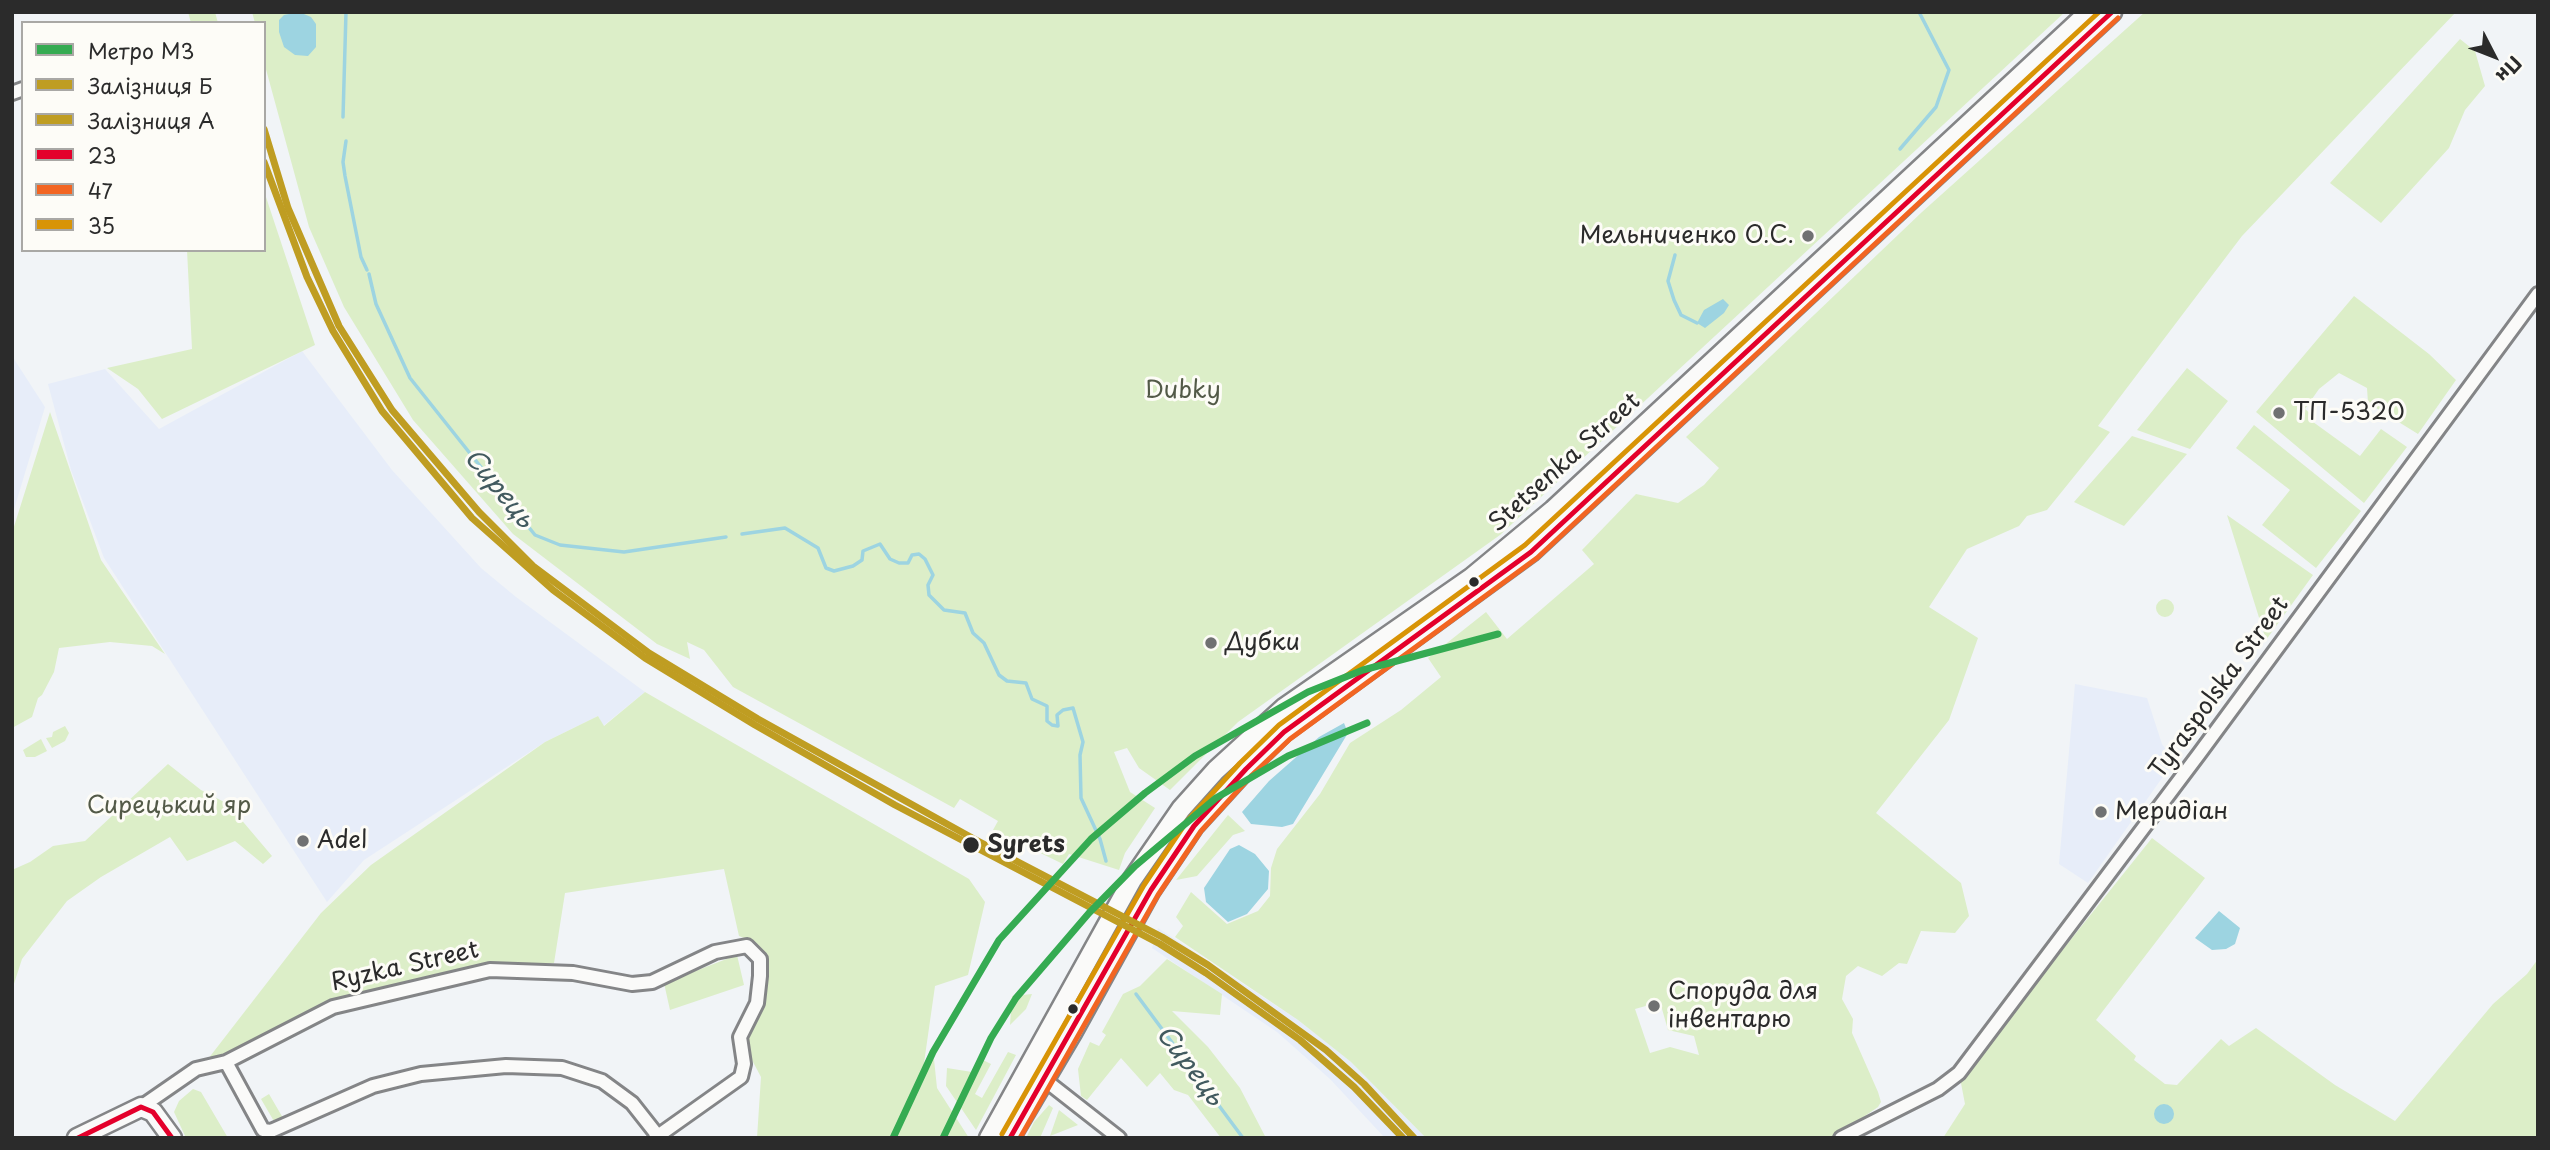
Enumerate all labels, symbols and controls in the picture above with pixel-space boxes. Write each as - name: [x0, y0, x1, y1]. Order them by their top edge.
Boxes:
- legend: [21, 21, 266, 252]
- north arrow: [2459, 21, 2529, 91]
- text: Метро M3: [88, 34, 194, 66]
- text: Пн: [2490, 50, 2529, 90]
- text: Залізниця Б: [88, 69, 213, 101]
- text: Залізниця A: [88, 104, 215, 136]
- text: 23: [88, 139, 116, 171]
- text: 47: [88, 174, 113, 206]
- text: 35: [88, 209, 115, 241]
- place label: Мельниченко О.С.: [1580, 222, 1794, 250]
- marker: Мельниченко О.С.: [1800, 228, 1816, 244]
- park label: Dubky: [1145, 377, 1221, 405]
- street label: Stetsenka Street: [1483, 387, 1647, 539]
- place label: ТП-5320: [2293, 399, 2405, 427]
- marker: ТП-5320: [2271, 405, 2287, 421]
- water label: Сирець: [457, 443, 539, 535]
- unlabelled marker: [1467, 575, 1481, 589]
- street label: Tyraspolska Street: [2144, 591, 2296, 785]
- place label: Дубки: [1225, 629, 1300, 657]
- marker: Дубки: [1203, 635, 1219, 651]
- park label: Сирецький яр: [87, 792, 251, 820]
- place label: Меридіан: [2115, 798, 2228, 826]
- marker: Меридіан: [2093, 804, 2109, 820]
- place label: Adel: [317, 827, 367, 855]
- place label: Syrets: [987, 831, 1065, 859]
- marker: Adel: [295, 833, 311, 849]
- marker: Syrets: [961, 835, 981, 855]
- street label: Ryzka Street: [328, 936, 482, 998]
- place label: Споруда для інвентарю: [1668, 978, 1818, 1034]
- marker: Споруда для інвентарю: [1646, 998, 1662, 1014]
- unlabelled marker: [1066, 1002, 1080, 1016]
- water label: Сирець: [1149, 1019, 1229, 1113]

